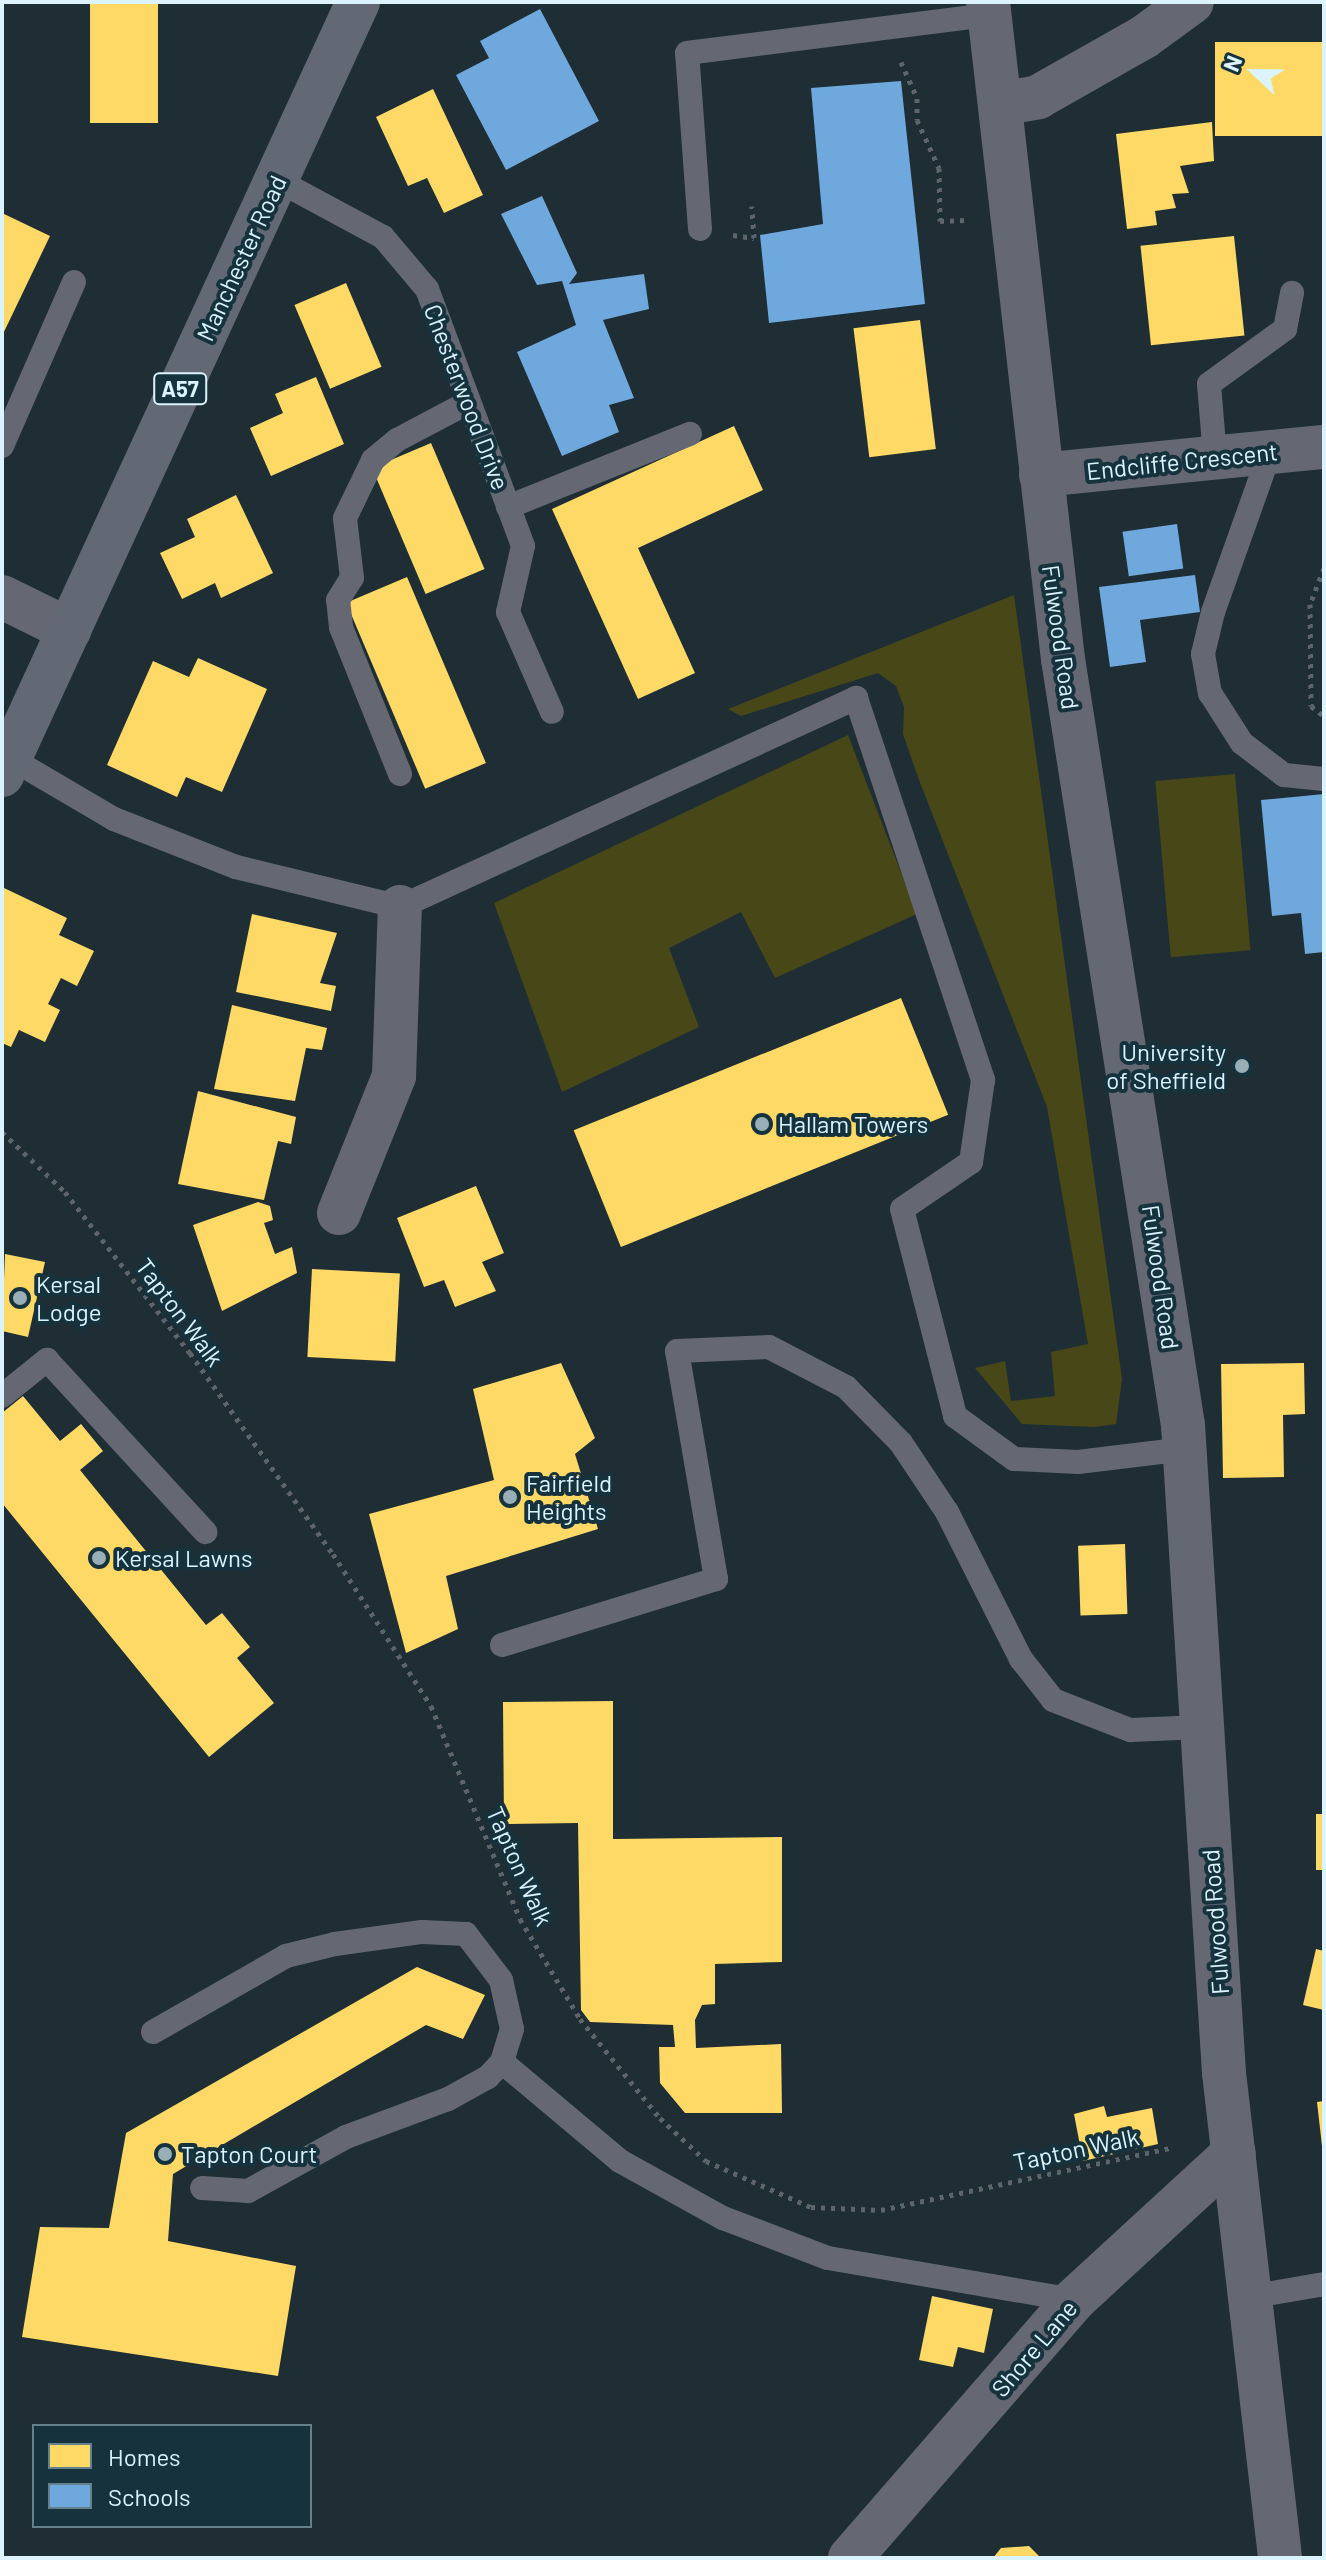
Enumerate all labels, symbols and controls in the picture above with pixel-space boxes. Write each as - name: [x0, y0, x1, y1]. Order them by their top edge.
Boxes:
- north arrow: [1214, 32, 1294, 112]
- text: N: [1217, 51, 1247, 75]
- street label: Manchester Road: [190, 171, 292, 345]
- street label: Chesterwood Drive: [418, 300, 516, 494]
- road number: A57: [152, 371, 208, 407]
- street label: Endcliffe Crescent: [1085, 437, 1279, 485]
- street label: Fulwood Road: [1037, 563, 1085, 711]
- place label: University of Sheffield: [1106, 1038, 1226, 1094]
- marker: University of Sheffield: [1233, 1057, 1251, 1075]
- place label: Hallam Towers: [778, 1110, 928, 1138]
- marker: Hallam Towers: [753, 1115, 771, 1133]
- street label: Fulwood Road: [1137, 1203, 1185, 1351]
- street label: Tapton Walk: [130, 1252, 230, 1372]
- place label: Kersal Lodge: [36, 1270, 101, 1326]
- marker: Kersal Lodge: [11, 1289, 29, 1307]
- place label: Fairfield Heights: [526, 1469, 612, 1525]
- marker: Fairfield Heights: [501, 1488, 519, 1506]
- place label: Kersal Lawns: [115, 1544, 252, 1572]
- marker: Kersal Lawns: [90, 1549, 108, 1567]
- street label: Tapton Walk: [481, 1802, 559, 1930]
- street label: Fulwood Road: [1196, 1848, 1234, 1996]
- street label: Tapton Walk: [1011, 2122, 1141, 2176]
- place label: Tapton Court: [181, 2140, 317, 2168]
- marker: Tapton Court: [156, 2145, 174, 2163]
- street label: Shore Lane: [985, 2294, 1083, 2402]
- legend: [32, 2424, 312, 2528]
- text: Homes: [108, 2442, 181, 2471]
- text: Schools: [108, 2482, 191, 2511]

